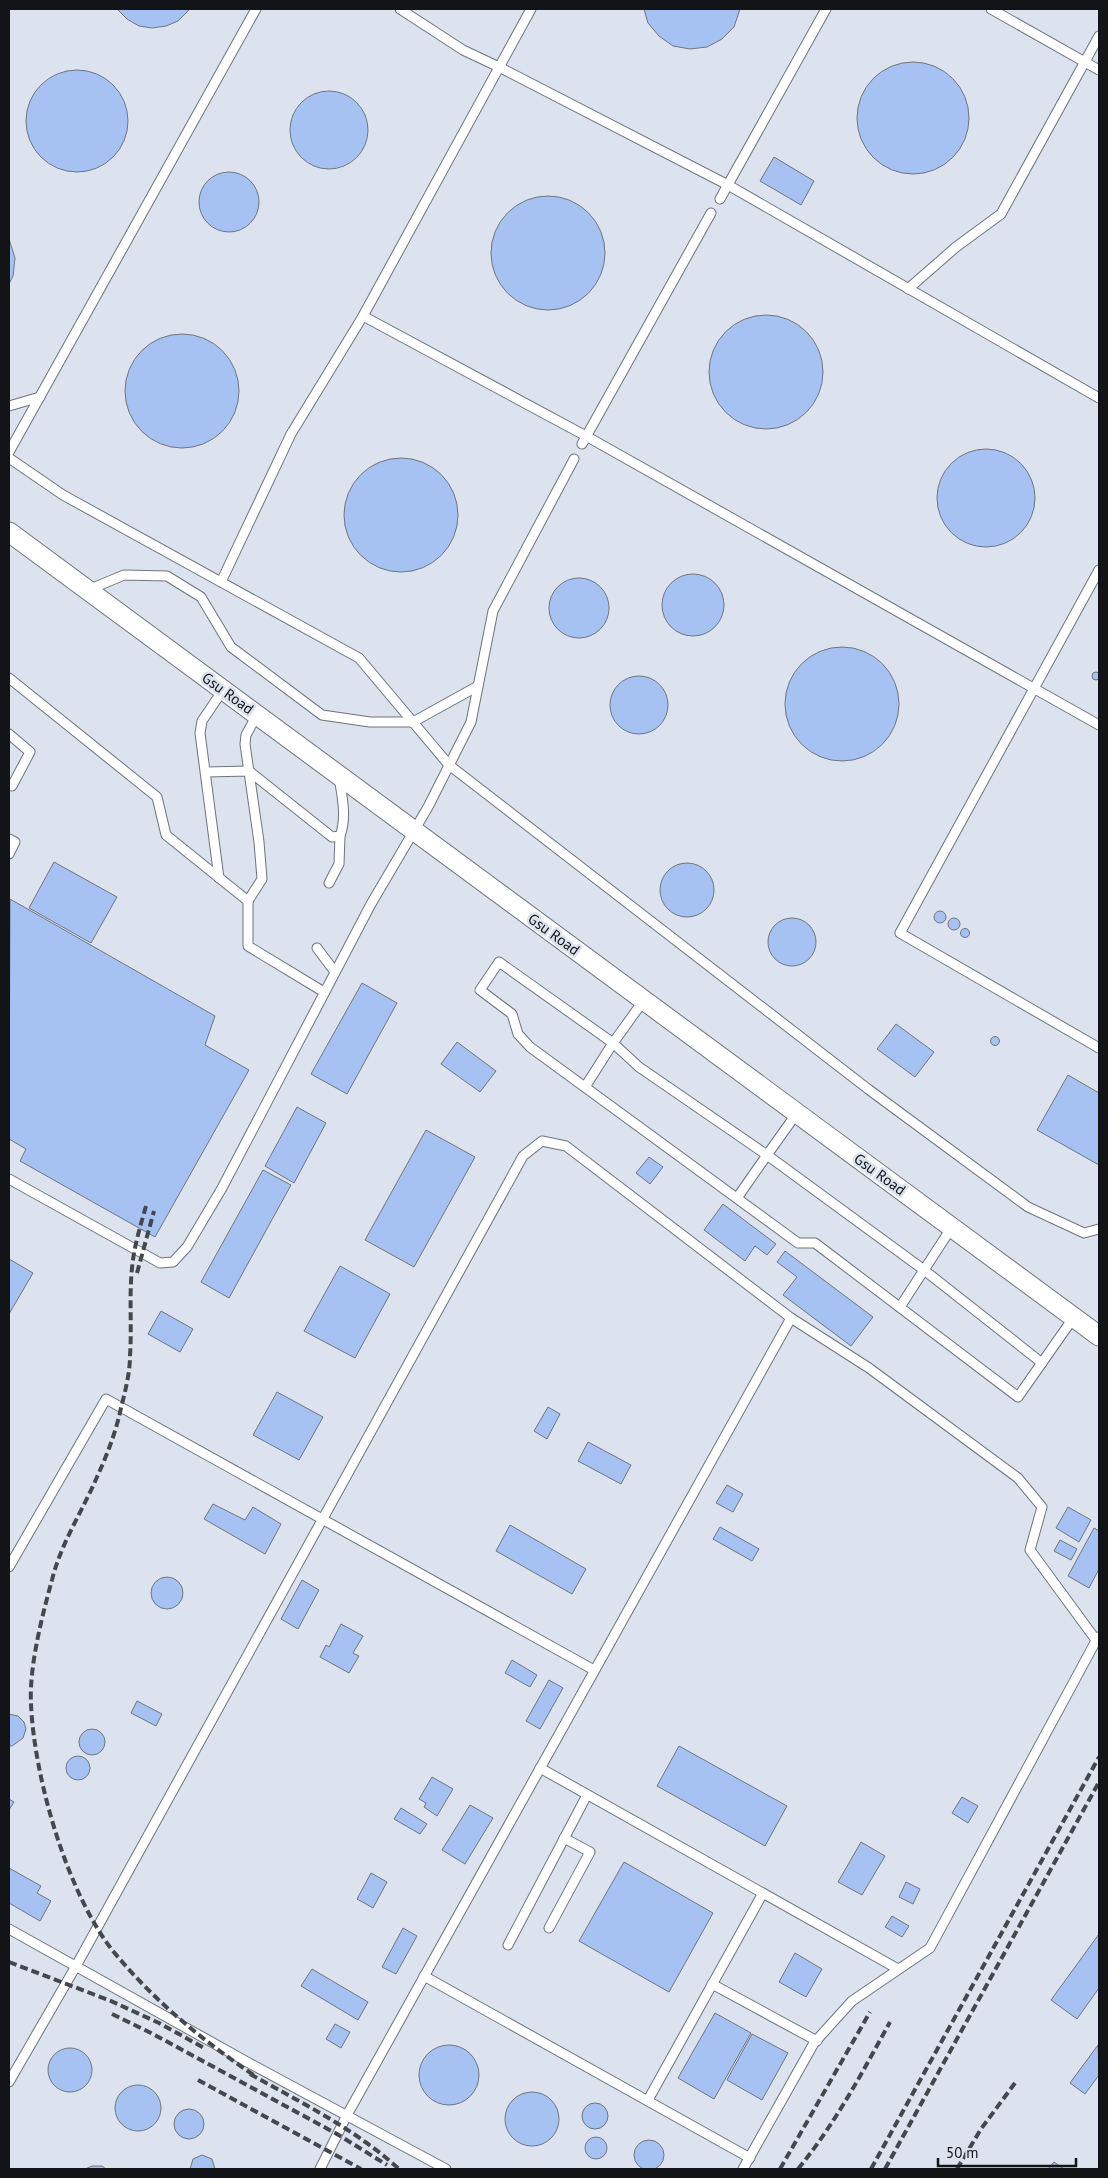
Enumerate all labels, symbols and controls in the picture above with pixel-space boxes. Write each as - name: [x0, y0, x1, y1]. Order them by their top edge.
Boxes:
- street label: Gsu Road: [198, 668, 258, 718]
- street label: Gsu Road: [524, 909, 584, 959]
- street label: Gsu Road: [850, 1149, 910, 1199]
- scale bar: [938, 2136, 1076, 2168]
- text: 50 m: [946, 2143, 979, 2162]

